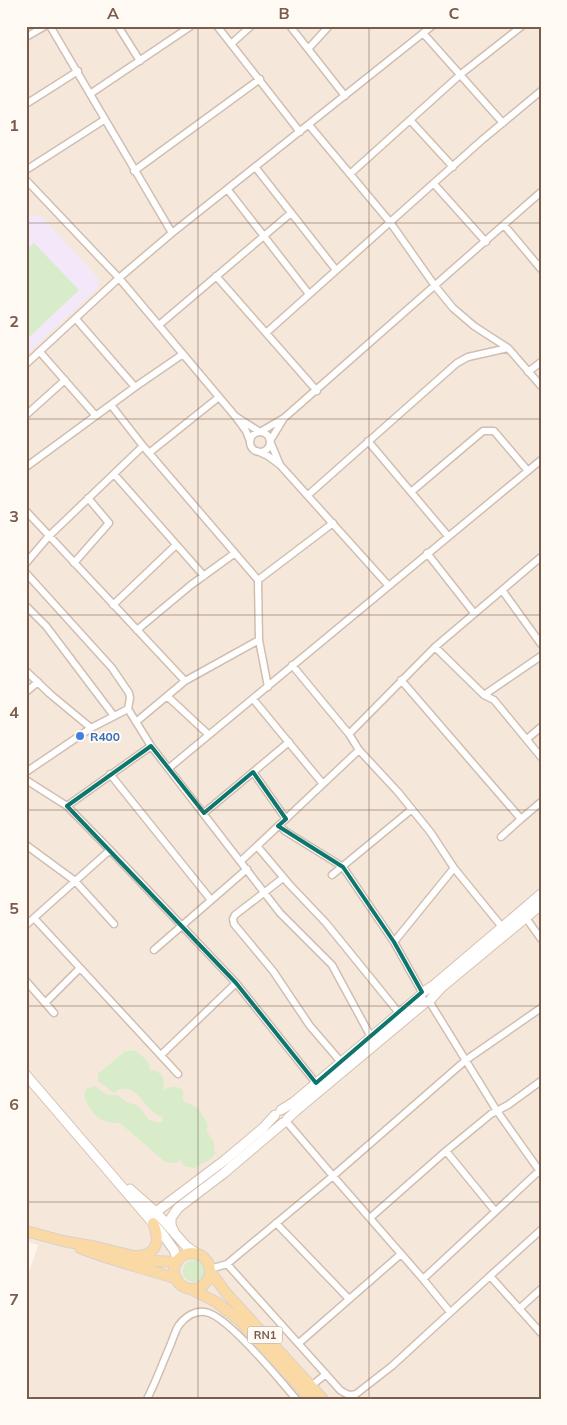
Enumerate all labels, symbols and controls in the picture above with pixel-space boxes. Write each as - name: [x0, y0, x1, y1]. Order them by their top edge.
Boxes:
- text: A: [107, 3, 119, 23]
- text: B: [278, 3, 290, 23]
- text: C: [449, 3, 460, 23]
- text: 1: [9, 115, 19, 135]
- text: 2: [9, 311, 19, 331]
- text: 3: [9, 506, 19, 526]
- text: 4: [9, 702, 19, 722]
- place label: R400: [90, 729, 120, 744]
- marker: R400: [74, 730, 86, 742]
- text: 5: [9, 898, 19, 918]
- text: 6: [9, 1094, 19, 1114]
- text: 7: [9, 1289, 19, 1309]
- road number: RN1: [248, 1326, 282, 1344]

